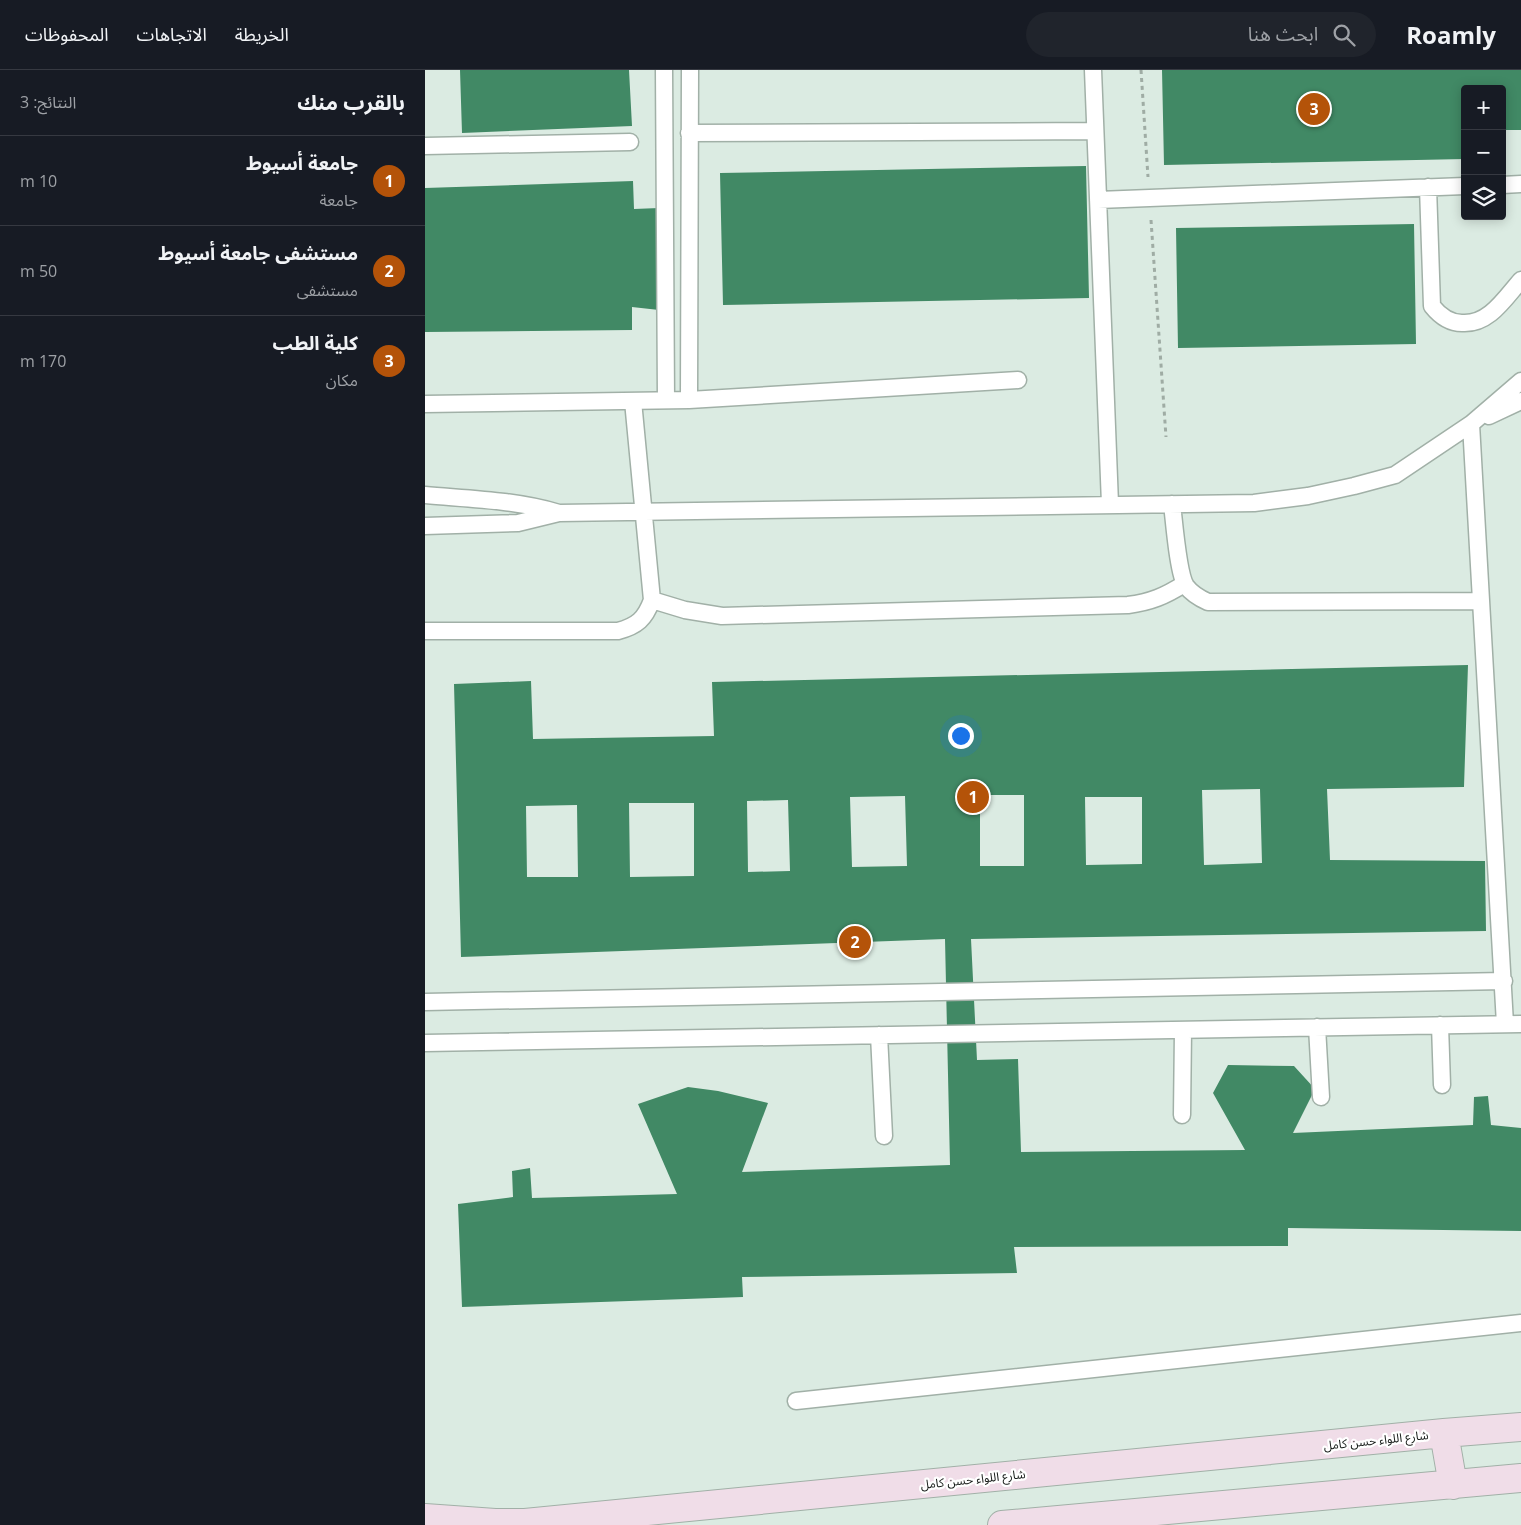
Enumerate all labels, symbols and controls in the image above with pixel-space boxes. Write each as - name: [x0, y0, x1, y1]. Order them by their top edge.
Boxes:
- search box: [1026, 12, 1376, 57]
- text: Roamly: [1406, 18, 1496, 51]
- text: ابحث هنا: [1248, 21, 1318, 47]
- icon: search: [1330, 21, 1358, 49]
- text: المحفوظات: [25, 22, 109, 46]
- text: الاتجاهات: [137, 22, 207, 46]
- text: الخريطة: [235, 22, 289, 46]
- map controls: [1461, 85, 1506, 220]
- button: +: [1461, 85, 1506, 130]
- text: بالقرب منك: [297, 88, 405, 116]
- pin: 3: [1298, 90, 1330, 128]
- text: النتائج: 3: [20, 91, 76, 113]
- button: −: [1461, 130, 1506, 175]
- text: جامعة أسيوط: [246, 150, 358, 176]
- text: 10 m: [20, 170, 57, 192]
- text: 1: [384, 170, 394, 192]
- button: layers: [1461, 175, 1506, 220]
- text: جامعة: [319, 189, 358, 211]
- text: مستشفی جامعة أسيوط: [158, 240, 358, 266]
- text: 50 m: [20, 260, 57, 282]
- text: 2: [384, 260, 394, 282]
- text: مستشفى: [297, 279, 358, 301]
- text: كلية الطب: [273, 330, 358, 356]
- text: 170 m: [20, 350, 66, 372]
- text: 3: [384, 350, 394, 372]
- text: مكان: [326, 369, 358, 391]
- your location: [948, 723, 974, 749]
- pin: 1: [957, 778, 989, 816]
- pin: 2: [839, 923, 871, 961]
- street label: شارع اللواء حسن كامل: [1323, 1426, 1429, 1455]
- street label: شارع اللواء حسن كامل: [920, 1465, 1026, 1494]

